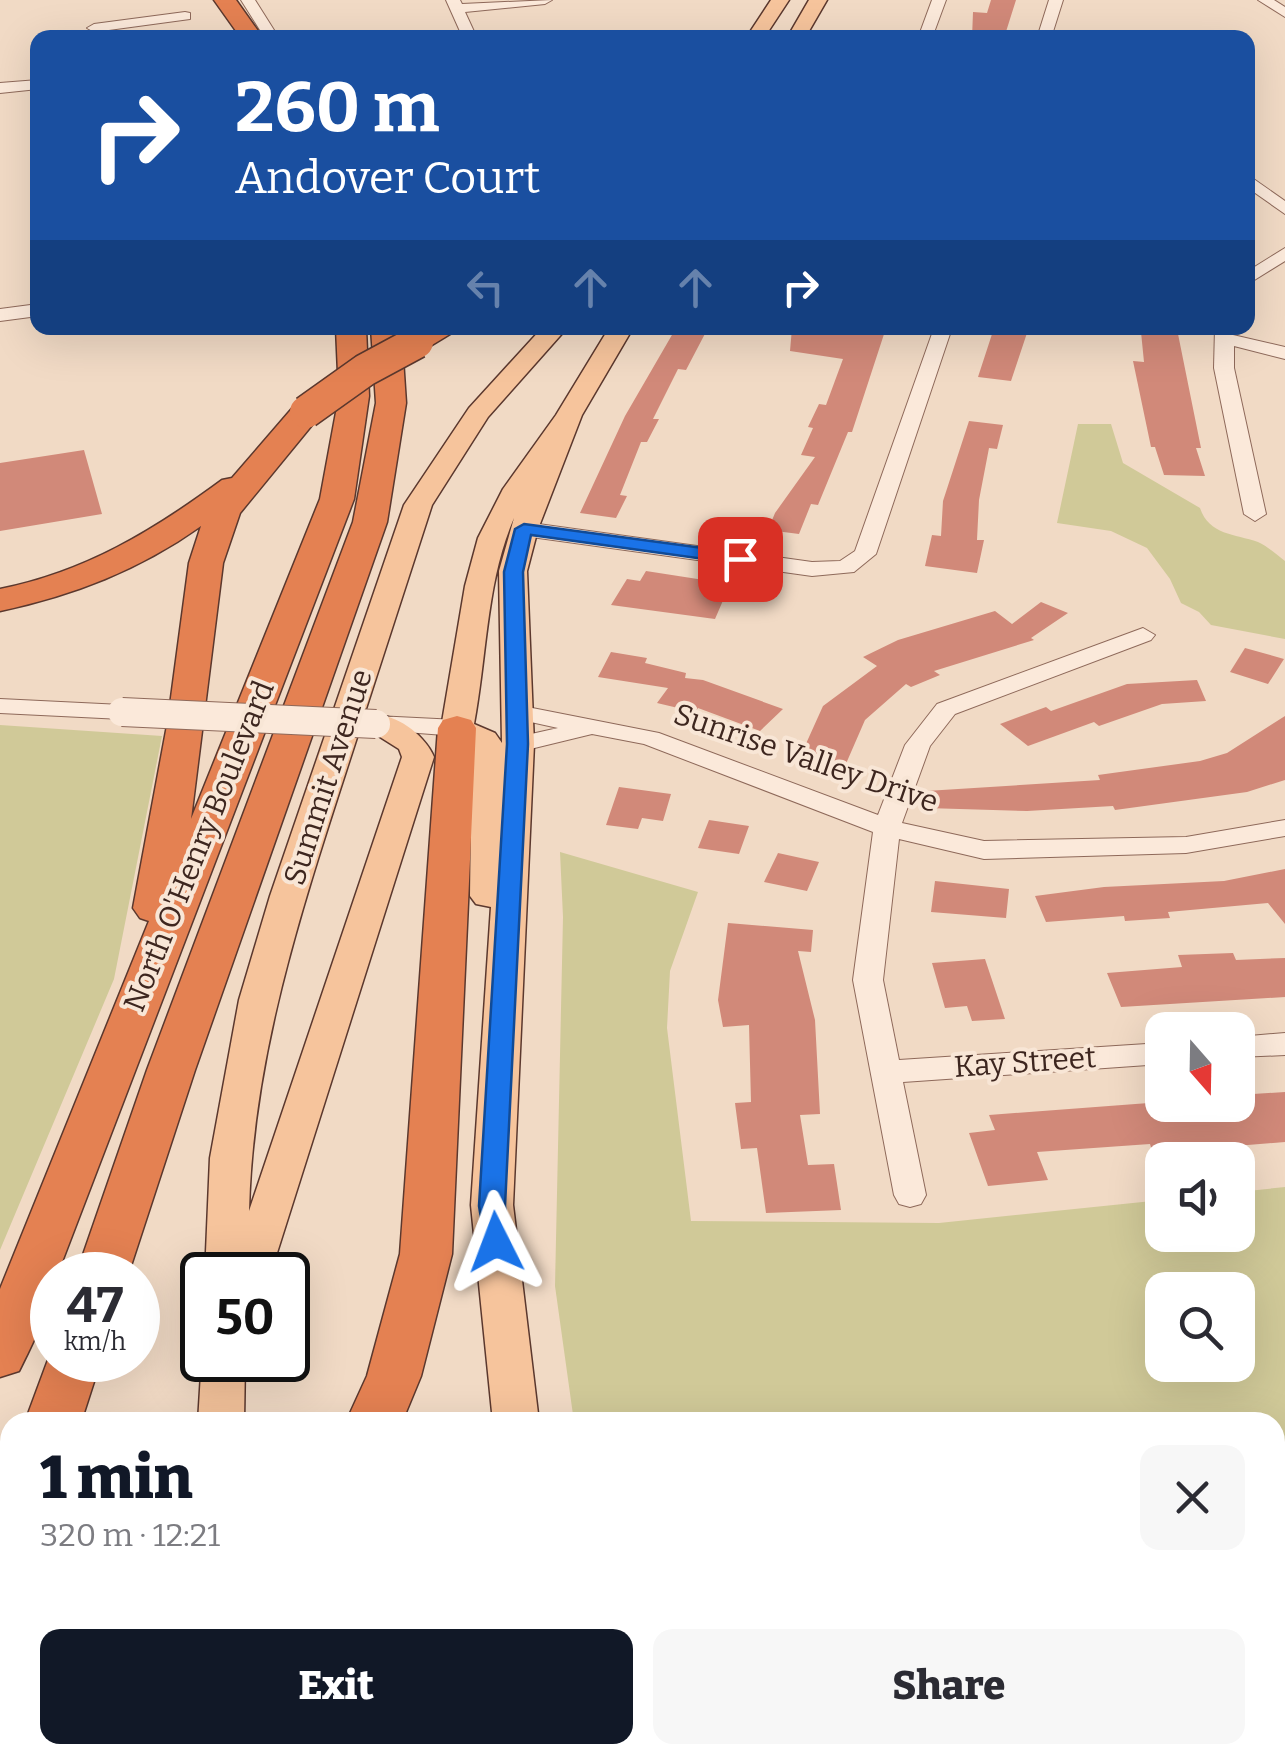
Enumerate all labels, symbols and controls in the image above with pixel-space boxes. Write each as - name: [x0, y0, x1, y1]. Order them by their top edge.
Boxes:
- text: 260 m: [235, 66, 440, 150]
- icon: right: [70, 70, 200, 200]
- text: Andover Court: [235, 151, 540, 205]
- icon: left: [458, 260, 513, 315]
- icon: ahead: [563, 260, 618, 315]
- icon: ahead: [668, 260, 723, 315]
- icon: right: [773, 260, 828, 315]
- pin: [698, 517, 783, 602]
- icon: arrive: [713, 532, 768, 587]
- street label: Summit Avenue: [276, 665, 380, 889]
- street label: North O'Henry Boulevard: [116, 675, 282, 1017]
- street label: Sunrise Valley Drive: [669, 696, 943, 820]
- north arrow: [1145, 1012, 1255, 1122]
- map controls: [1145, 1012, 1255, 1382]
- street label: Kay Street: [953, 1039, 1097, 1085]
- button: sound: [1145, 1142, 1255, 1252]
- position arrow: [444, 1190, 548, 1294]
- speed limit sign: 50: [180, 1252, 310, 1382]
- button: search: [1145, 1272, 1255, 1382]
- text: 47: [67, 1275, 123, 1335]
- text: km/h: [64, 1327, 126, 1357]
- text: 1 min: [40, 1442, 193, 1514]
- button: close: [1140, 1445, 1245, 1550]
- text: 320 m · 12:21: [40, 1516, 220, 1554]
- button: Exit: [40, 1629, 633, 1744]
- button: Share: [653, 1629, 1245, 1744]

